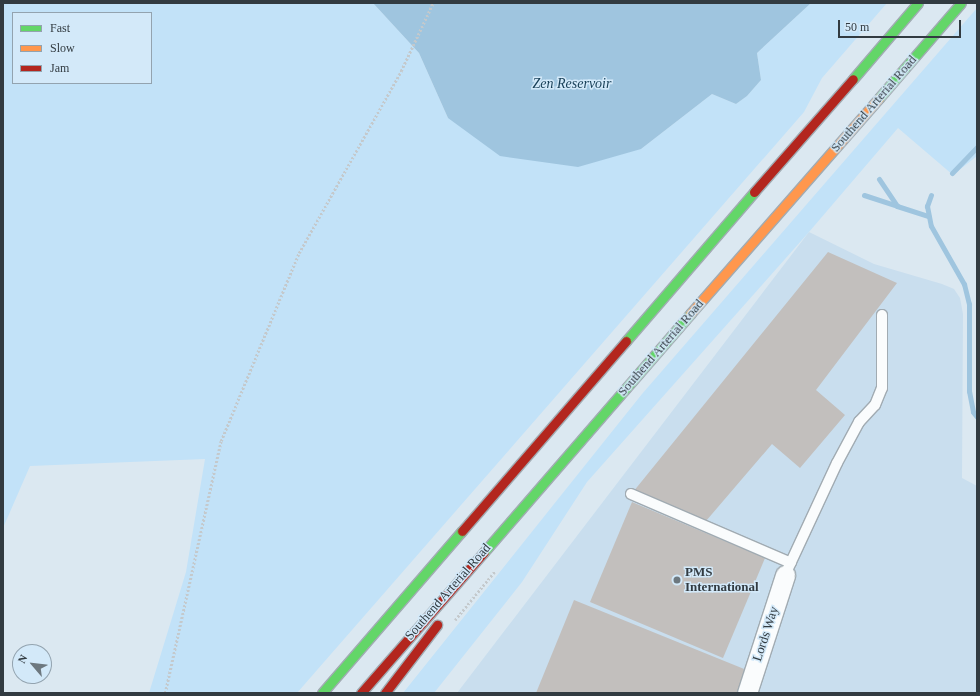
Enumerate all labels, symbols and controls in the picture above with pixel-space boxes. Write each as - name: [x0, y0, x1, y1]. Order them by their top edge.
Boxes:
- legend: [12, 12, 152, 84]
- scale bar: [840, 12, 963, 38]
- text: 50 m: [845, 20, 869, 34]
- text: Fast: [50, 21, 70, 35]
- text: Slow: [50, 41, 75, 55]
- street label: Southend Arterial Road: [828, 52, 920, 156]
- text: Jam: [50, 61, 69, 75]
- water label: Zen Reservoir: [533, 76, 611, 92]
- street label: Southend Arterial Road: [615, 296, 707, 400]
- street label: Southend Arterial Road: [402, 540, 494, 644]
- place label: PMS International: [685, 565, 759, 596]
- marker: PMS International: [672, 575, 682, 585]
- street label: Lords Way: [750, 604, 782, 664]
- north arrow: [12, 644, 52, 684]
- text: N: [15, 653, 29, 665]

